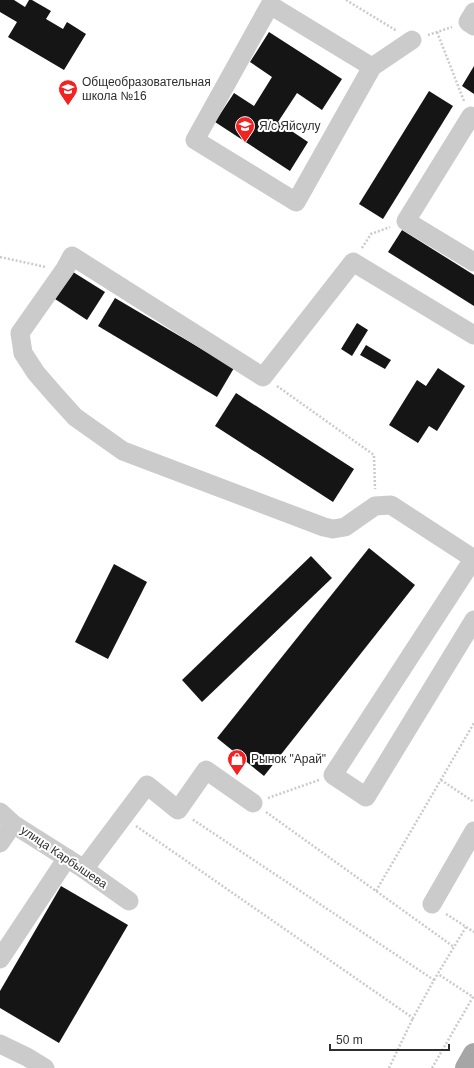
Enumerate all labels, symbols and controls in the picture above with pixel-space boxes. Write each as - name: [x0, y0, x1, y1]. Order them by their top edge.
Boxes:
- place label: Общеобразовательная школа №16: [82, 75, 211, 103]
- school or university icon: Общеобразовательная школа №16: [57, 78, 79, 106]
- school or university icon: Я/c Яйсулу: [234, 115, 256, 143]
- place label: Я/c Яйсулу: [259, 119, 320, 133]
- shop icon: Рынок "Арай": [226, 748, 248, 776]
- place label: Рынок "Арай": [251, 752, 326, 766]
- street label: улица Карбышева: [18, 823, 110, 891]
- scale bar: [330, 1026, 449, 1052]
- text: 50 m: [336, 1033, 363, 1047]

